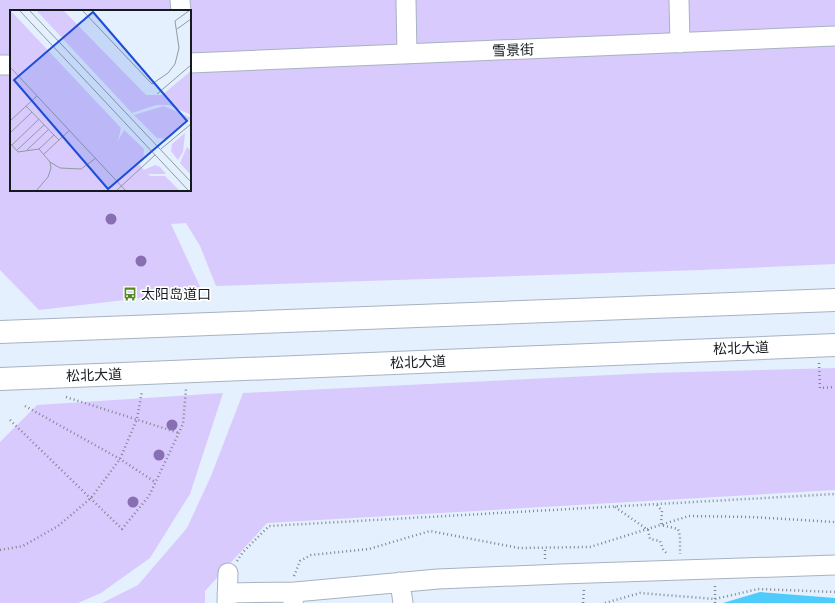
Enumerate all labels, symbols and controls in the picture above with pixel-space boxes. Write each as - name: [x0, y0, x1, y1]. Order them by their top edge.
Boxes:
- inset map: [10, 10, 191, 191]
- street label: 雪景街: [492, 39, 534, 61]
- place label: 太阳岛道口: [141, 284, 211, 304]
- bus stop icon: 太阳岛道口: [122, 286, 138, 302]
- street label: 松北大道: [713, 337, 769, 359]
- street label: 松北大道: [390, 351, 446, 373]
- street label: 松北大道: [66, 364, 122, 386]

